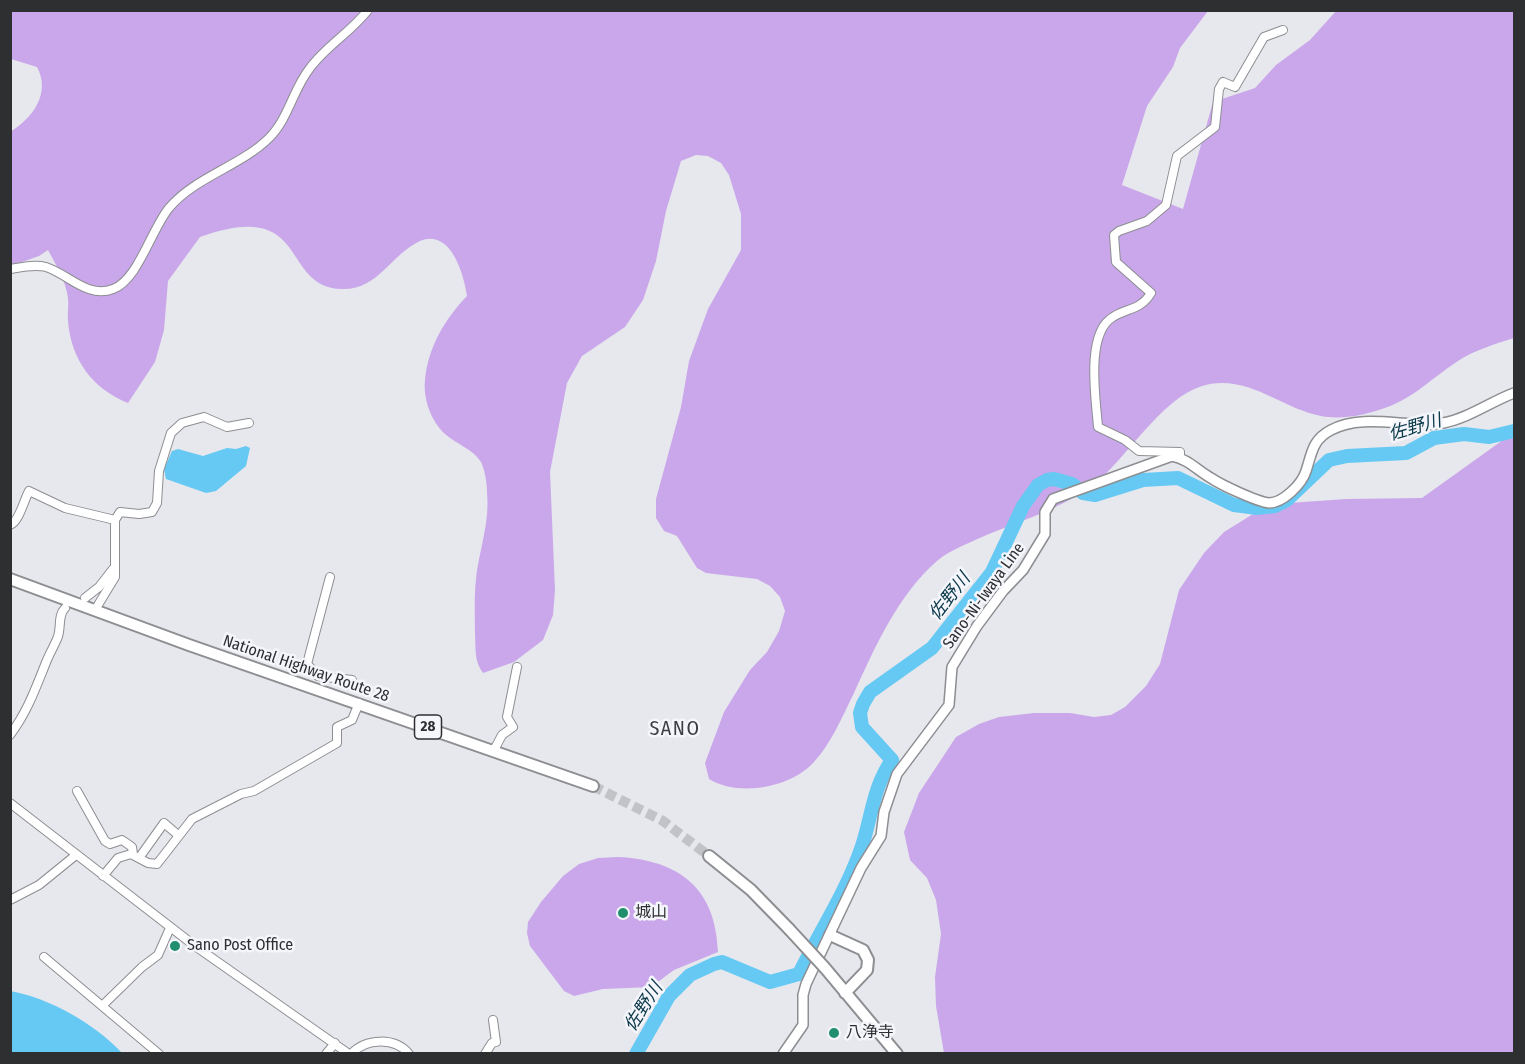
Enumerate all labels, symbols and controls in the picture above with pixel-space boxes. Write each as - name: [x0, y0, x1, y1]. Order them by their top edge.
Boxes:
- water label: 佐野川: [1386, 410, 1444, 446]
- street label: Sano-Ni-Iwaya Line: [939, 539, 1029, 653]
- water label: 佐野川: [925, 569, 975, 625]
- street label: National Highway Route 28: [220, 631, 392, 707]
- road number: 28: [414, 715, 442, 739]
- district label: SANO: [649, 717, 701, 741]
- place label: 城山: [635, 903, 667, 923]
- marker: 城山: [616, 906, 630, 920]
- place label: Sano Post Office: [187, 936, 293, 956]
- marker: Sano Post Office: [168, 939, 182, 953]
- water label: 佐野川: [620, 978, 668, 1036]
- place label: 八浄寺: [846, 1023, 894, 1043]
- marker: 八浄寺: [827, 1026, 841, 1040]

